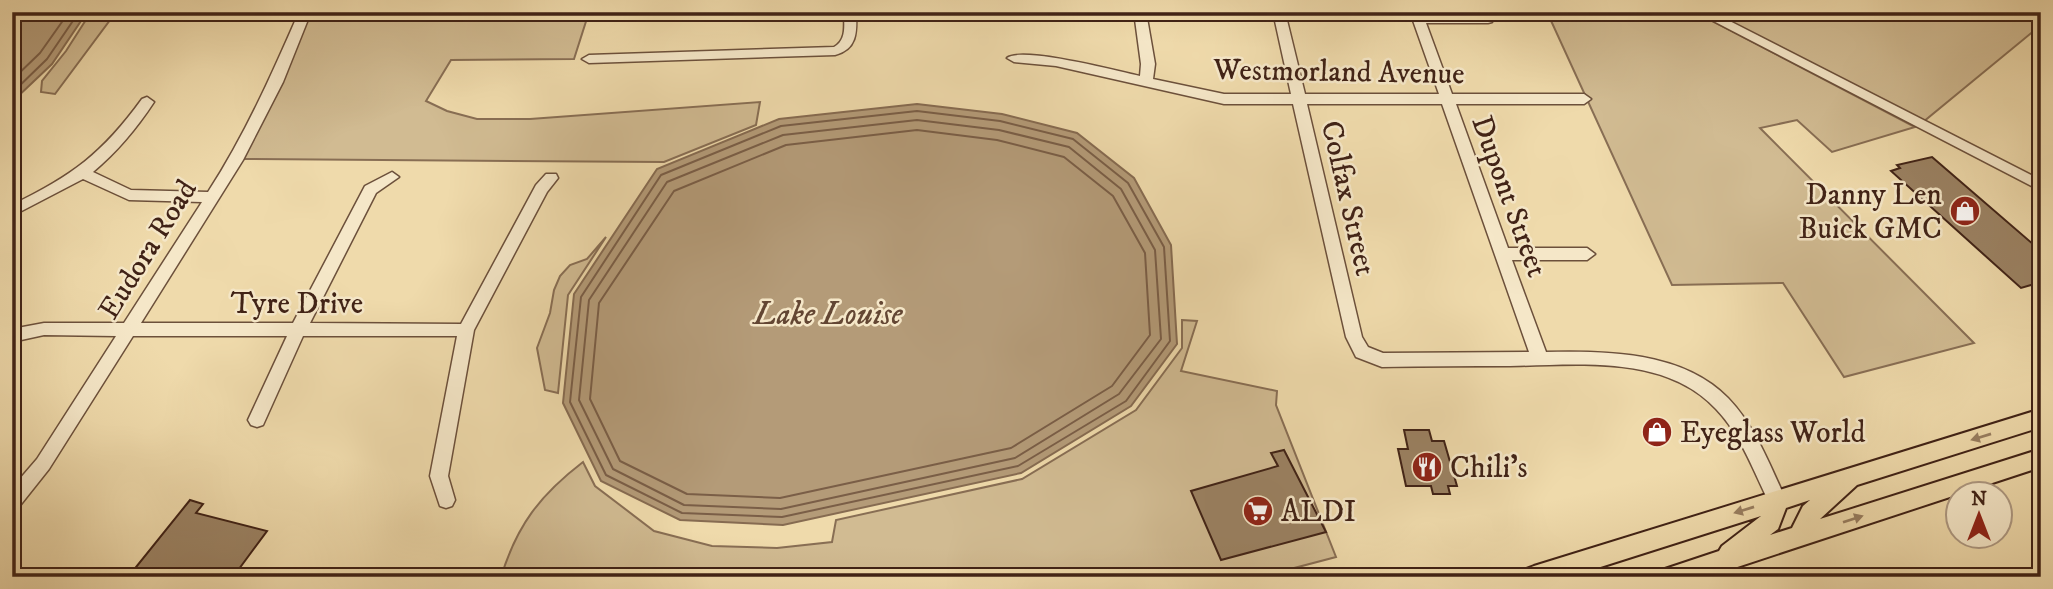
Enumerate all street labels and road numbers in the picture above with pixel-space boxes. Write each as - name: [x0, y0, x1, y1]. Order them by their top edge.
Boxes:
- street label: Westmorland Avenue: [1212, 52, 1465, 93]
- street label: Dupont Street: [1462, 111, 1555, 282]
- street label: Colfax Street: [1312, 117, 1383, 279]
- street label: Eudora Road: [91, 173, 206, 326]
- street label: Tyre Drive: [231, 286, 363, 323]

